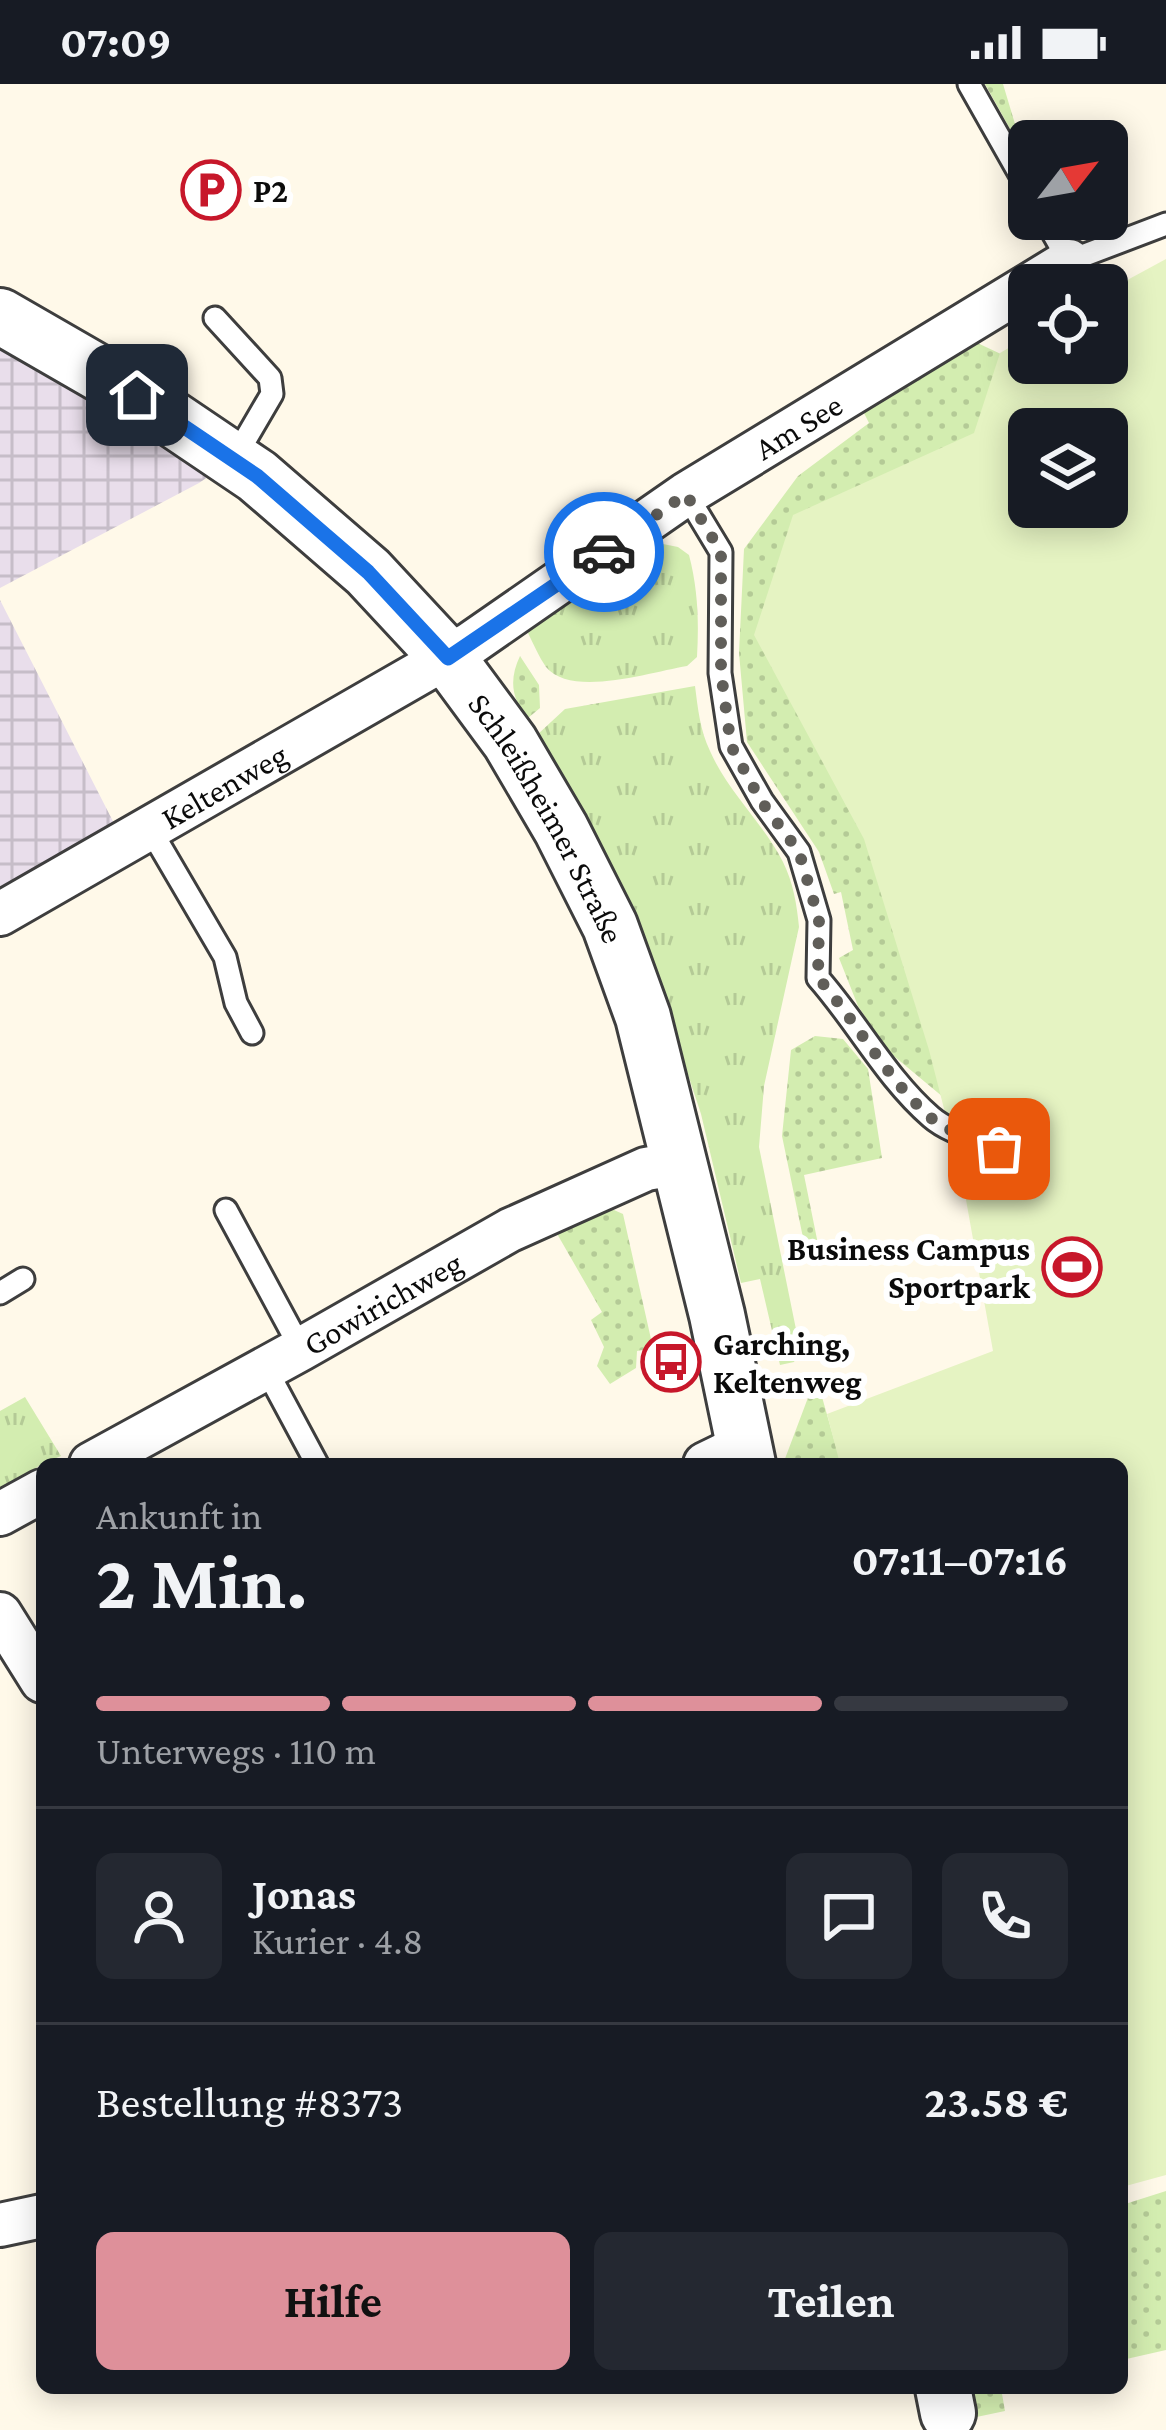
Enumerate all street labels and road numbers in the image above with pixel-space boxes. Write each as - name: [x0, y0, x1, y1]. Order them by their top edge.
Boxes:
- street label: Am See: [747, 385, 849, 467]
- street label: Schleißheimer Straße: [461, 685, 633, 947]
- street label: Keltenweg: [154, 735, 293, 836]
- street label: Gowirichweg: [297, 1243, 468, 1362]

